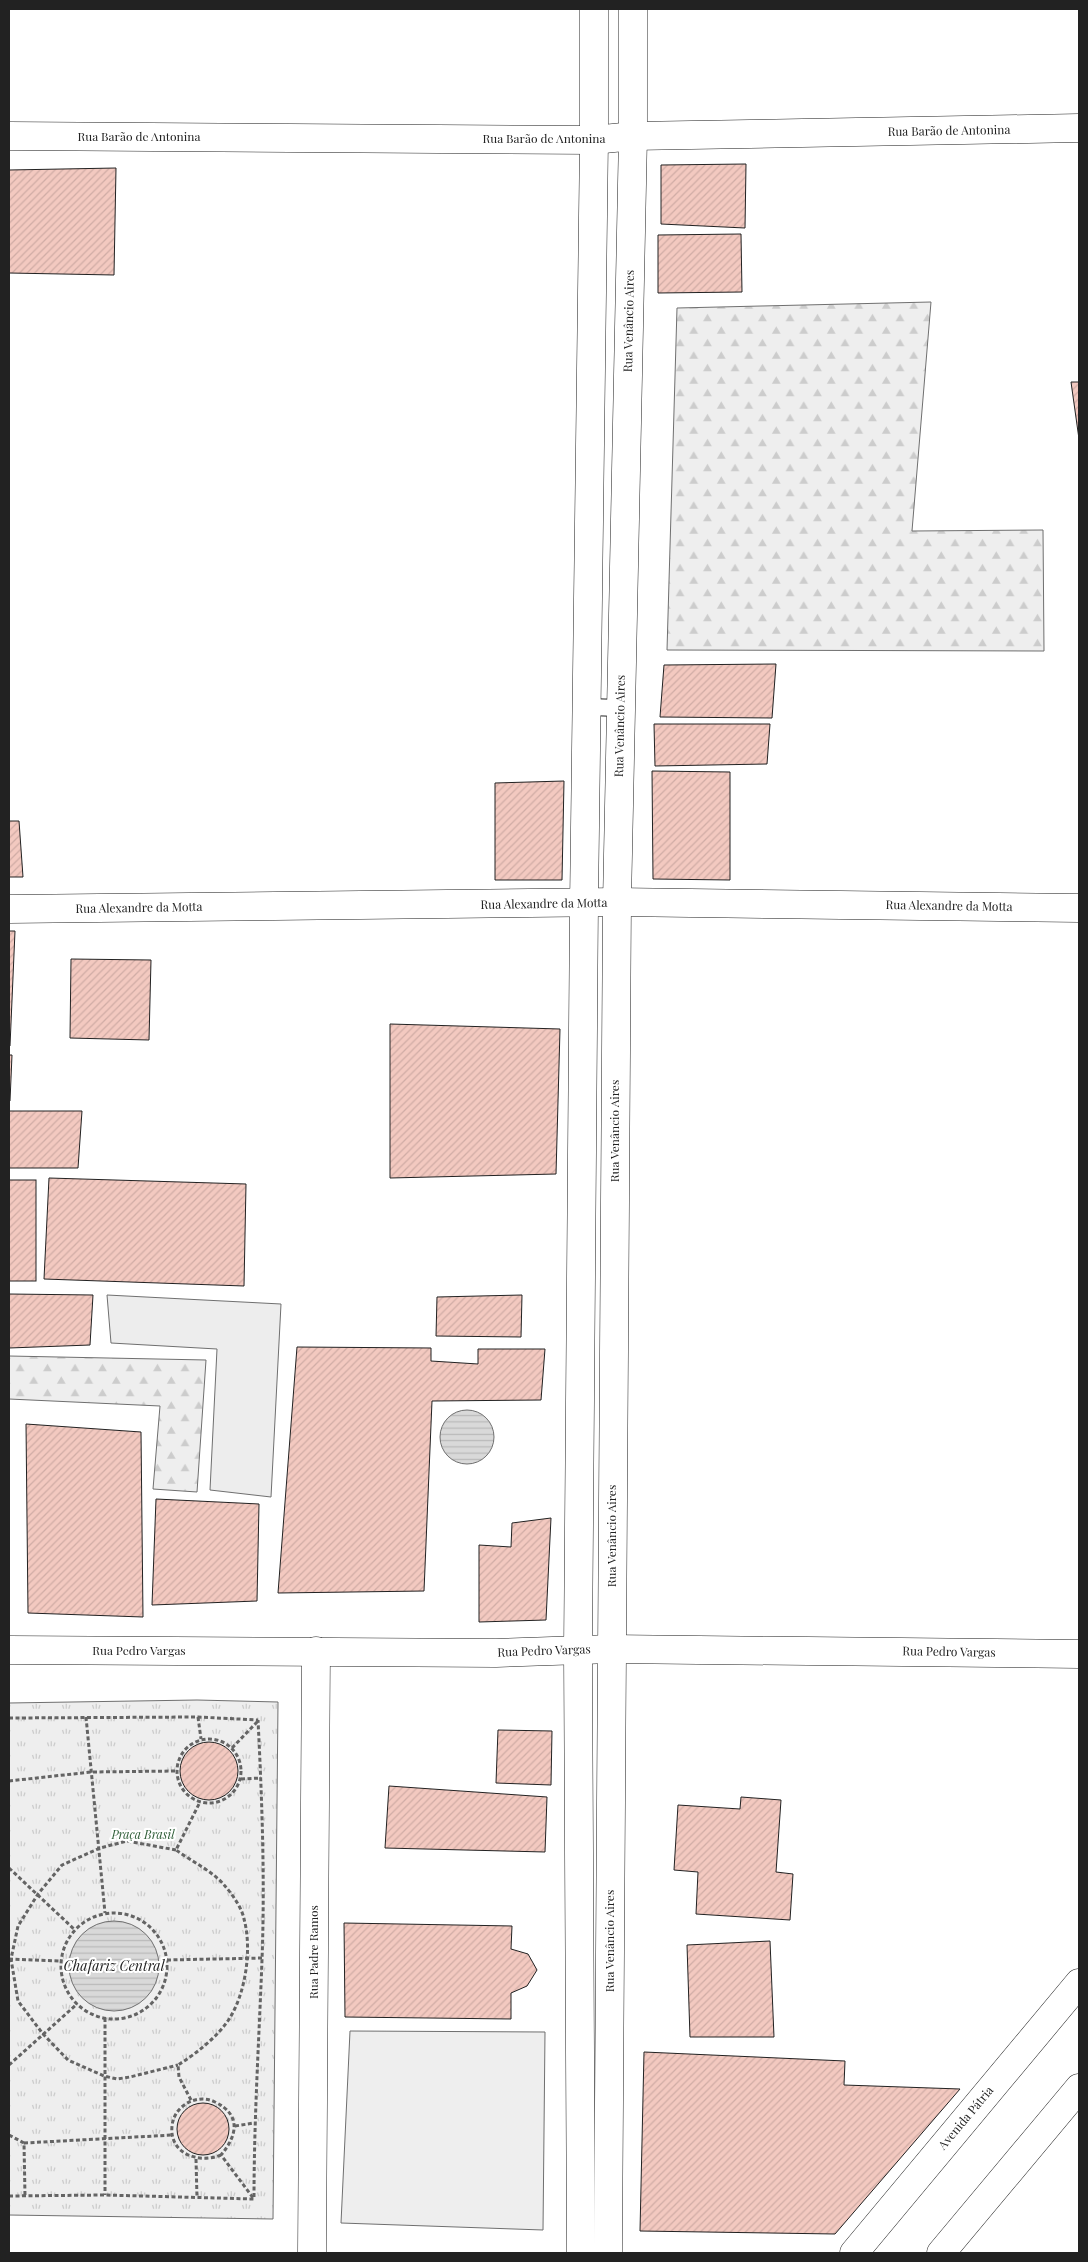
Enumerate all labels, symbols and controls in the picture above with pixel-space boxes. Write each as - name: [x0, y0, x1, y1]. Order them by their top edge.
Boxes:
- street label: Rua Barão de Antonina: [887, 121, 1011, 139]
- street label: Rua Barão de Antonina: [78, 128, 200, 144]
- street label: Rua Barão de Antonina: [483, 130, 605, 146]
- street label: Rua Venâncio Aires: [619, 270, 637, 372]
- street label: Rua Venâncio Aires: [610, 675, 628, 777]
- street label: Rua Alexandre da Motta: [480, 894, 608, 912]
- street label: Rua Alexandre da Motta: [885, 896, 1013, 914]
- street label: Rua Alexandre da Motta: [75, 898, 203, 916]
- street label: Rua Venâncio Aires: [606, 1080, 622, 1182]
- street label: Rua Venâncio Aires: [603, 1485, 619, 1587]
- street label: Rua Pedro Vargas: [497, 1640, 591, 1660]
- street label: Rua Pedro Vargas: [92, 1642, 186, 1658]
- street label: Rua Pedro Vargas: [902, 1642, 996, 1660]
- park label: Praça Brasil: [110, 1826, 175, 1842]
- street label: Rua Venâncio Aires: [601, 1890, 617, 1992]
- street label: Rua Padre Ramos: [305, 1905, 321, 1999]
- water label: Chafariz Central: [63, 1956, 166, 1975]
- street label: Avenida Pátria: [933, 2082, 996, 2153]

